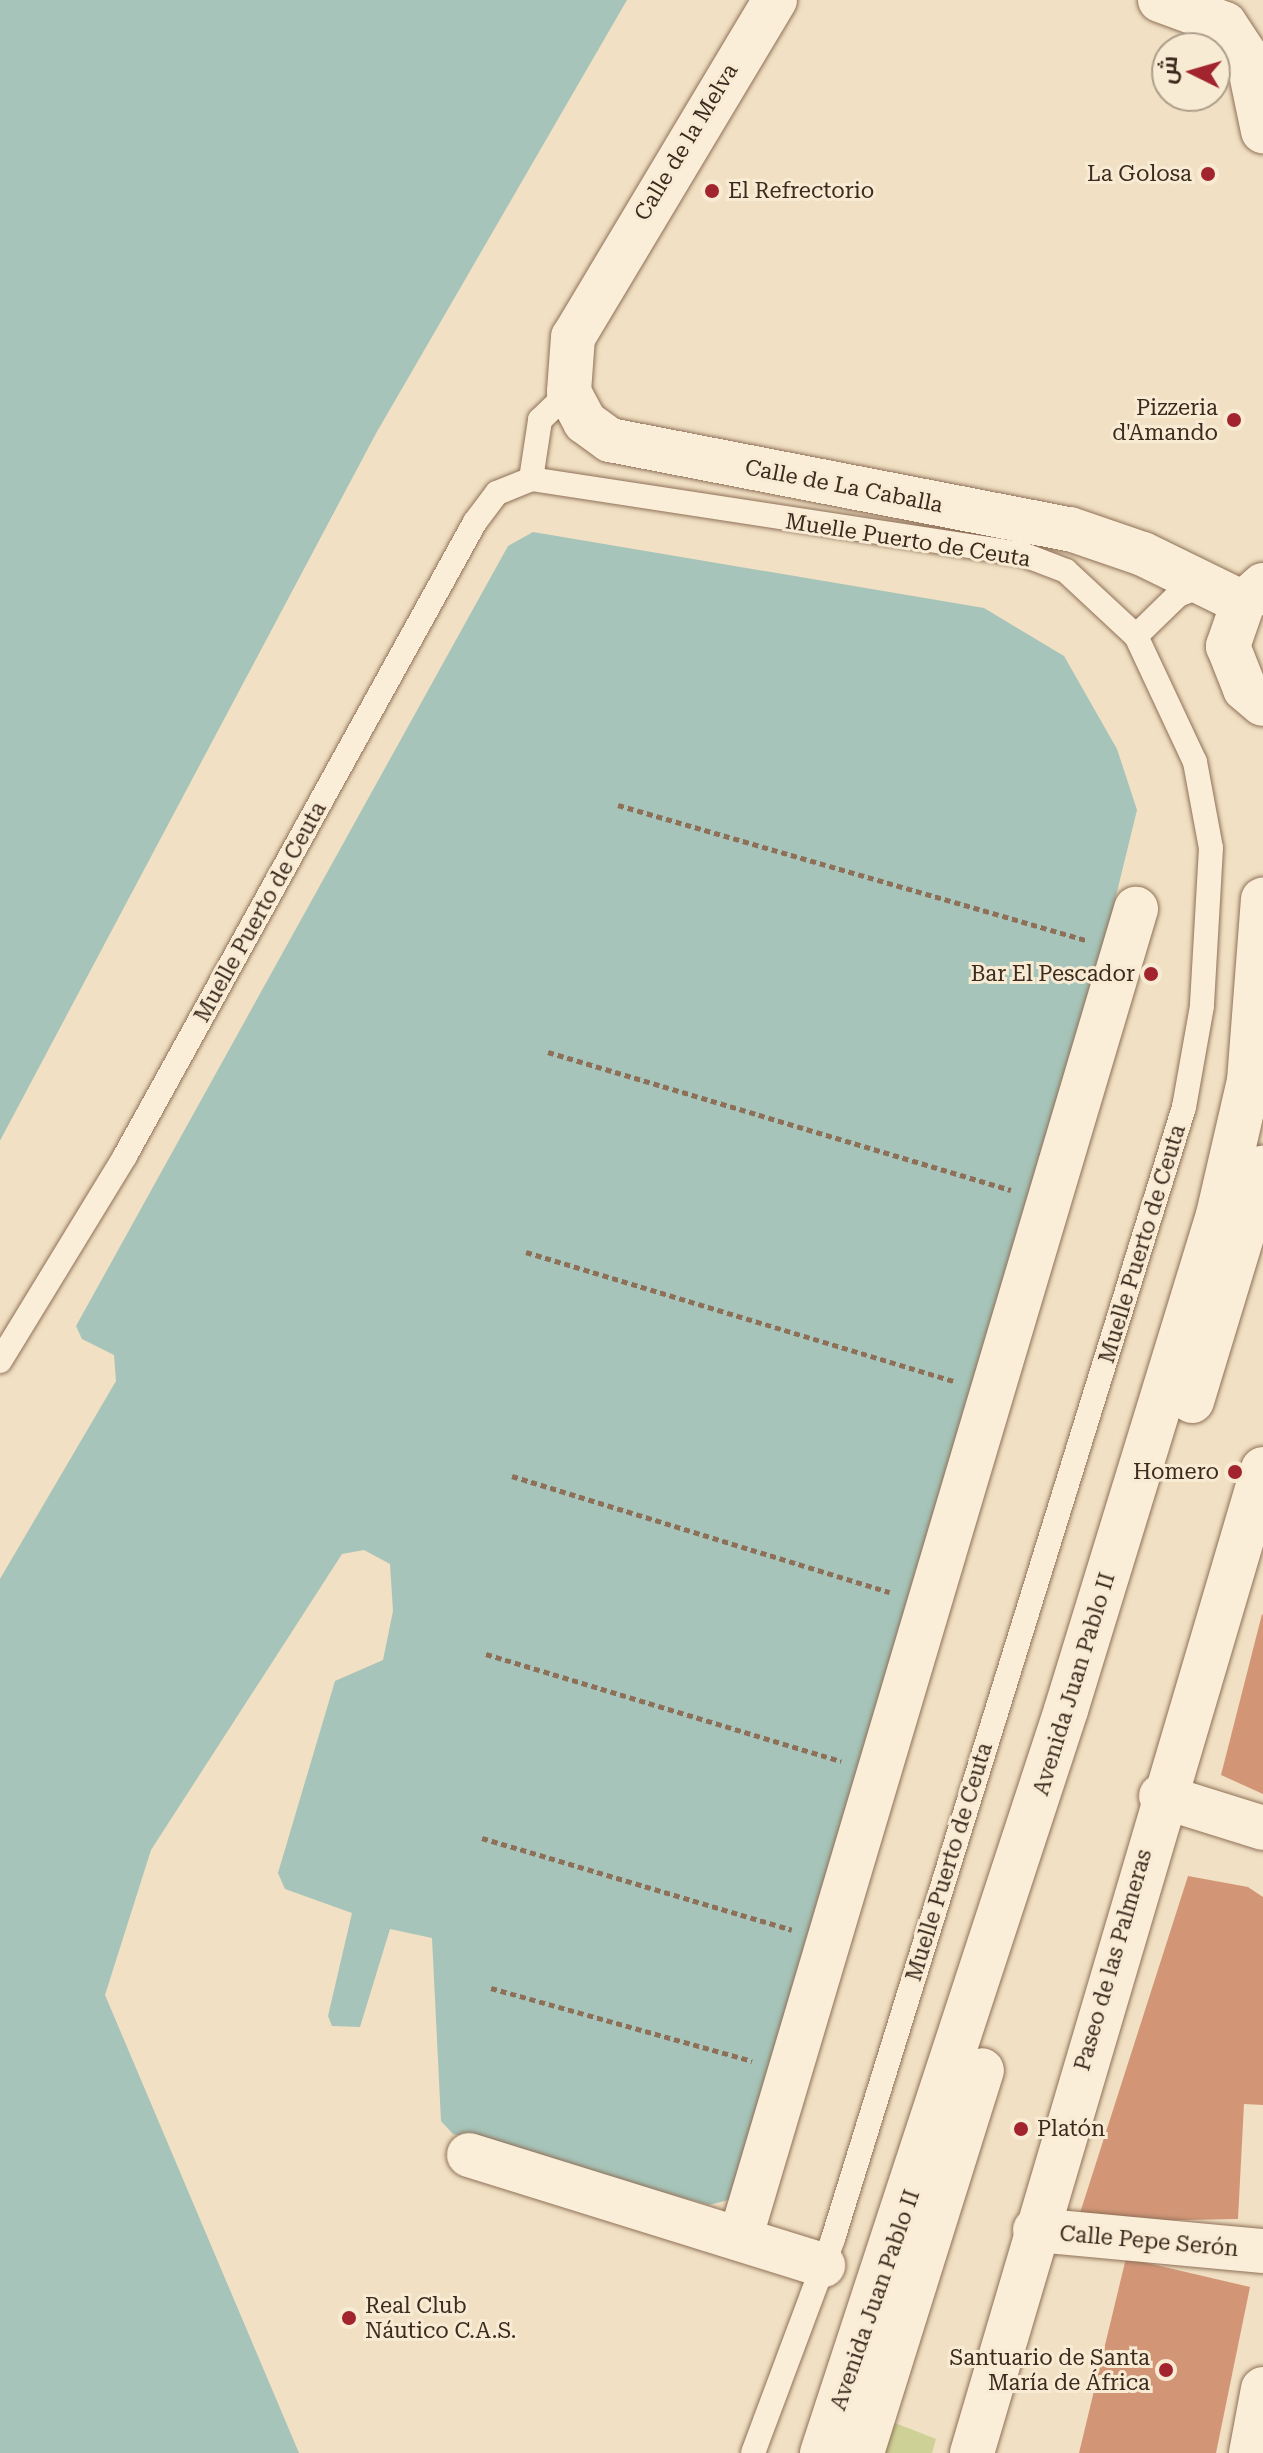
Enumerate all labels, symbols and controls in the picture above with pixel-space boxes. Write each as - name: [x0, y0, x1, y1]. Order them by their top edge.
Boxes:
- north arrow: [1151, 32, 1231, 112]
- text: ش: [1155, 55, 1182, 85]
- street label: Calle de la Melva: [629, 59, 743, 225]
- place label: La Golosa: [1087, 161, 1192, 187]
- marker: La Golosa: [1199, 165, 1217, 183]
- place label: El Refrectorio: [728, 178, 874, 204]
- marker: El Refrectorio: [703, 182, 721, 200]
- place label: Pizzeria d'Amando: [1112, 394, 1218, 446]
- marker: Pizzeria d'Amando: [1225, 411, 1243, 429]
- street label: Calle de La Caballa: [743, 454, 945, 518]
- street label: Muelle Puerto de Ceuta: [784, 508, 1032, 572]
- street label: Muelle Puerto de Ceuta: [188, 797, 332, 1027]
- place label: Bar El Pescador: [971, 961, 1135, 987]
- marker: Bar El Pescador: [1142, 965, 1160, 983]
- street label: Muelle Puerto de Ceuta: [1093, 1122, 1191, 1366]
- place label: Homero: [1133, 1459, 1219, 1485]
- marker: Homero: [1226, 1463, 1244, 1481]
- street label: Avenida Juan Pablo II: [1028, 1569, 1120, 1799]
- street label: Muelle Puerto de Ceuta: [900, 1740, 998, 1984]
- street label: Paseo de las Palmeras: [1069, 1846, 1157, 2074]
- place label: Platón: [1037, 2116, 1105, 2142]
- marker: Platón: [1012, 2120, 1030, 2138]
- street label: Avenida Juan Pablo II: [825, 2186, 925, 2414]
- street label: Calle Pepe Serón: [1059, 2220, 1239, 2262]
- place label: Real Club Náutico C.A.S.: [365, 2292, 516, 2344]
- marker: Real Club Náutico C.A.S.: [340, 2309, 358, 2327]
- place label: Santuario de Santa María de África: [949, 2344, 1150, 2396]
- marker: Santuario de Santa María de África: [1157, 2361, 1175, 2379]

